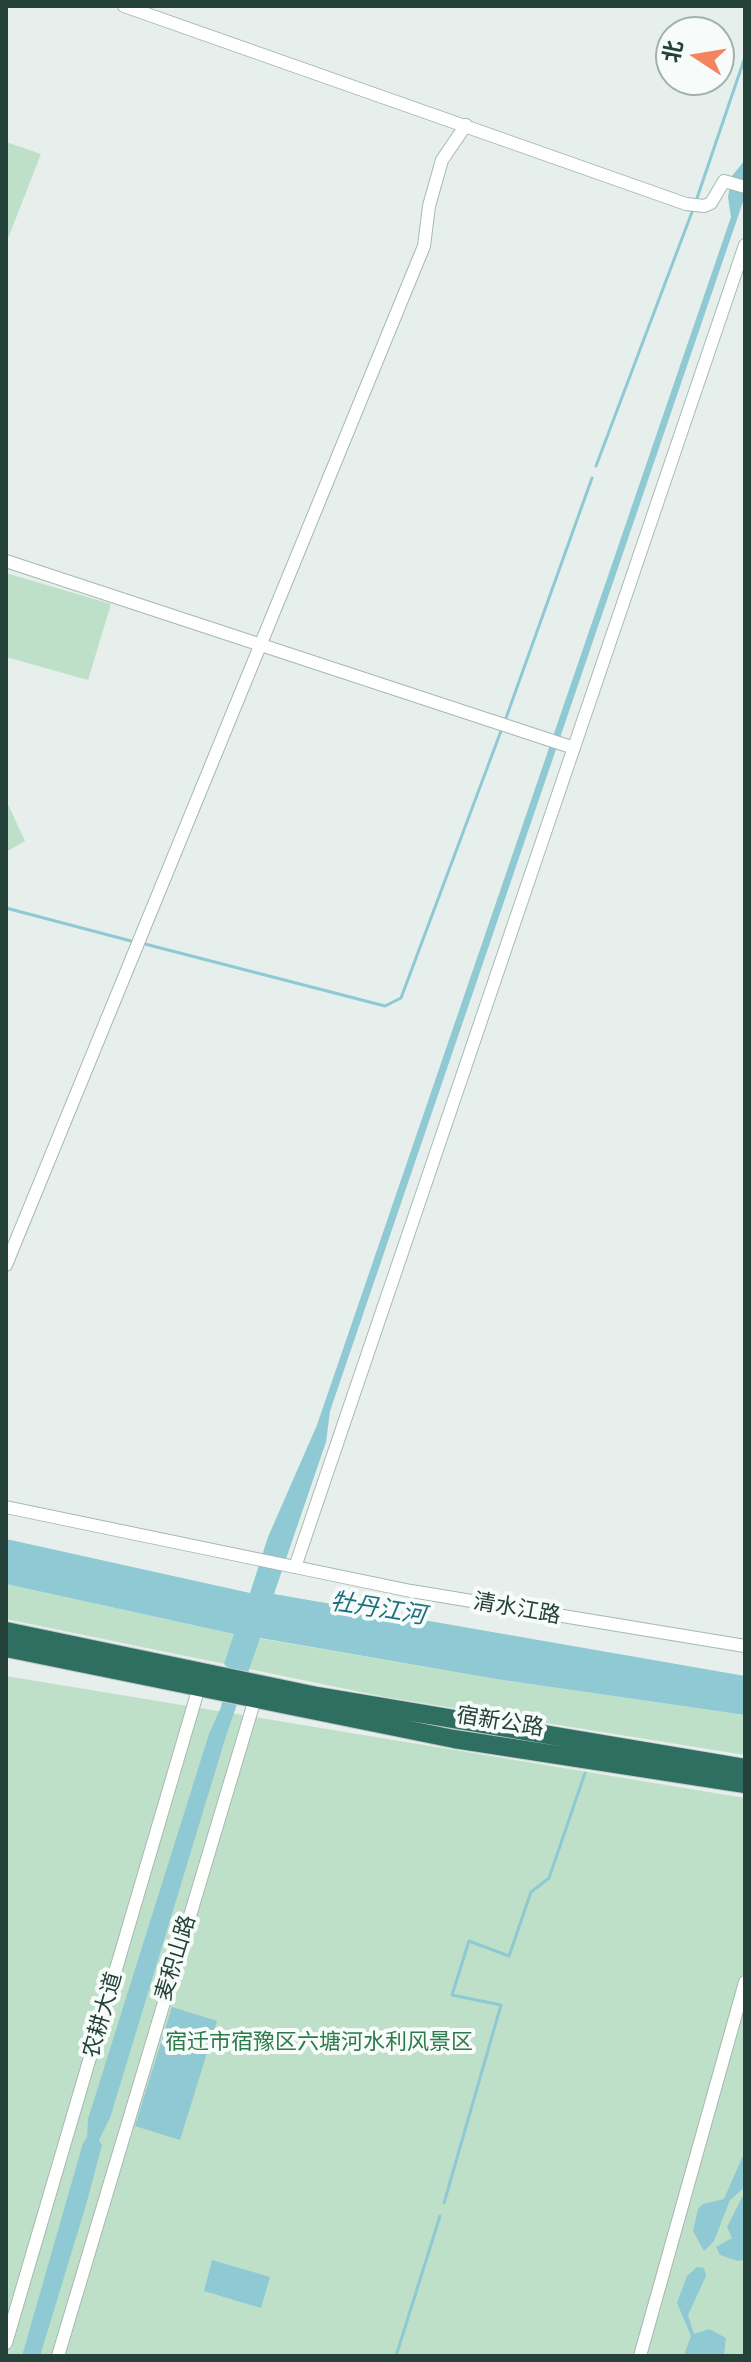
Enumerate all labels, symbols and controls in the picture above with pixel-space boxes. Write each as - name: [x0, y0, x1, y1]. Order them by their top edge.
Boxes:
- north arrow: [655, 16, 735, 96]
- text: 北: [658, 38, 688, 65]
- water label: 牡丹江河: [328, 1587, 428, 1631]
- street label: 清水江路: [471, 1588, 563, 1630]
- street label: 宿新公路: [454, 1702, 546, 1742]
- street label: 麦积山路: [151, 1912, 201, 2004]
- street label: 农耕大道: [78, 1969, 128, 2061]
- park label: 宿迁市宿豫区六塘河水利风景区: [165, 2030, 473, 2056]

